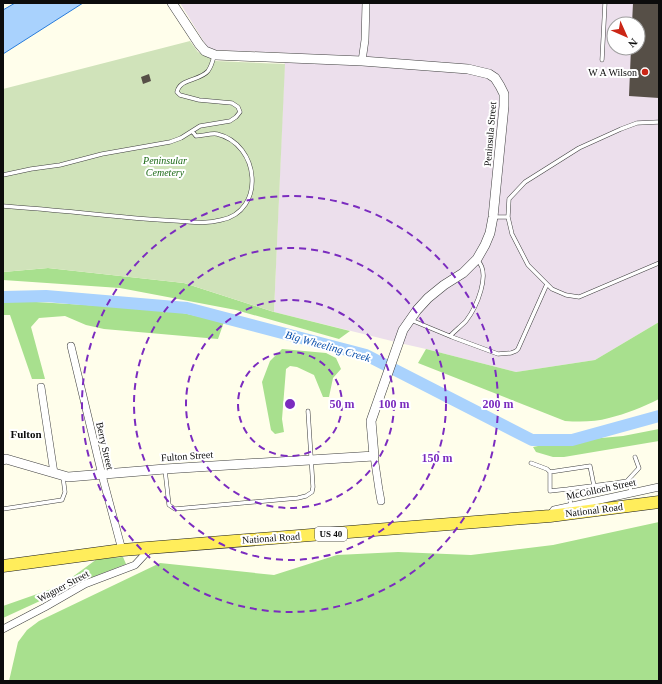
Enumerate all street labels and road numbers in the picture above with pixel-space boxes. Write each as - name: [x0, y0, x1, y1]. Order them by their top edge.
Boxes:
- street label: Peninsula Street: [482, 101, 498, 167]
- street label: Berry Street: [94, 421, 116, 471]
- street label: Fulton Street: [161, 449, 214, 463]
- street label: McColloch Street: [565, 476, 637, 502]
- street label: National Road: [565, 501, 623, 519]
- road number: US 40: [315, 527, 347, 541]
- street label: National Road: [242, 530, 300, 546]
- street label: Wagner Street: [35, 568, 91, 604]

